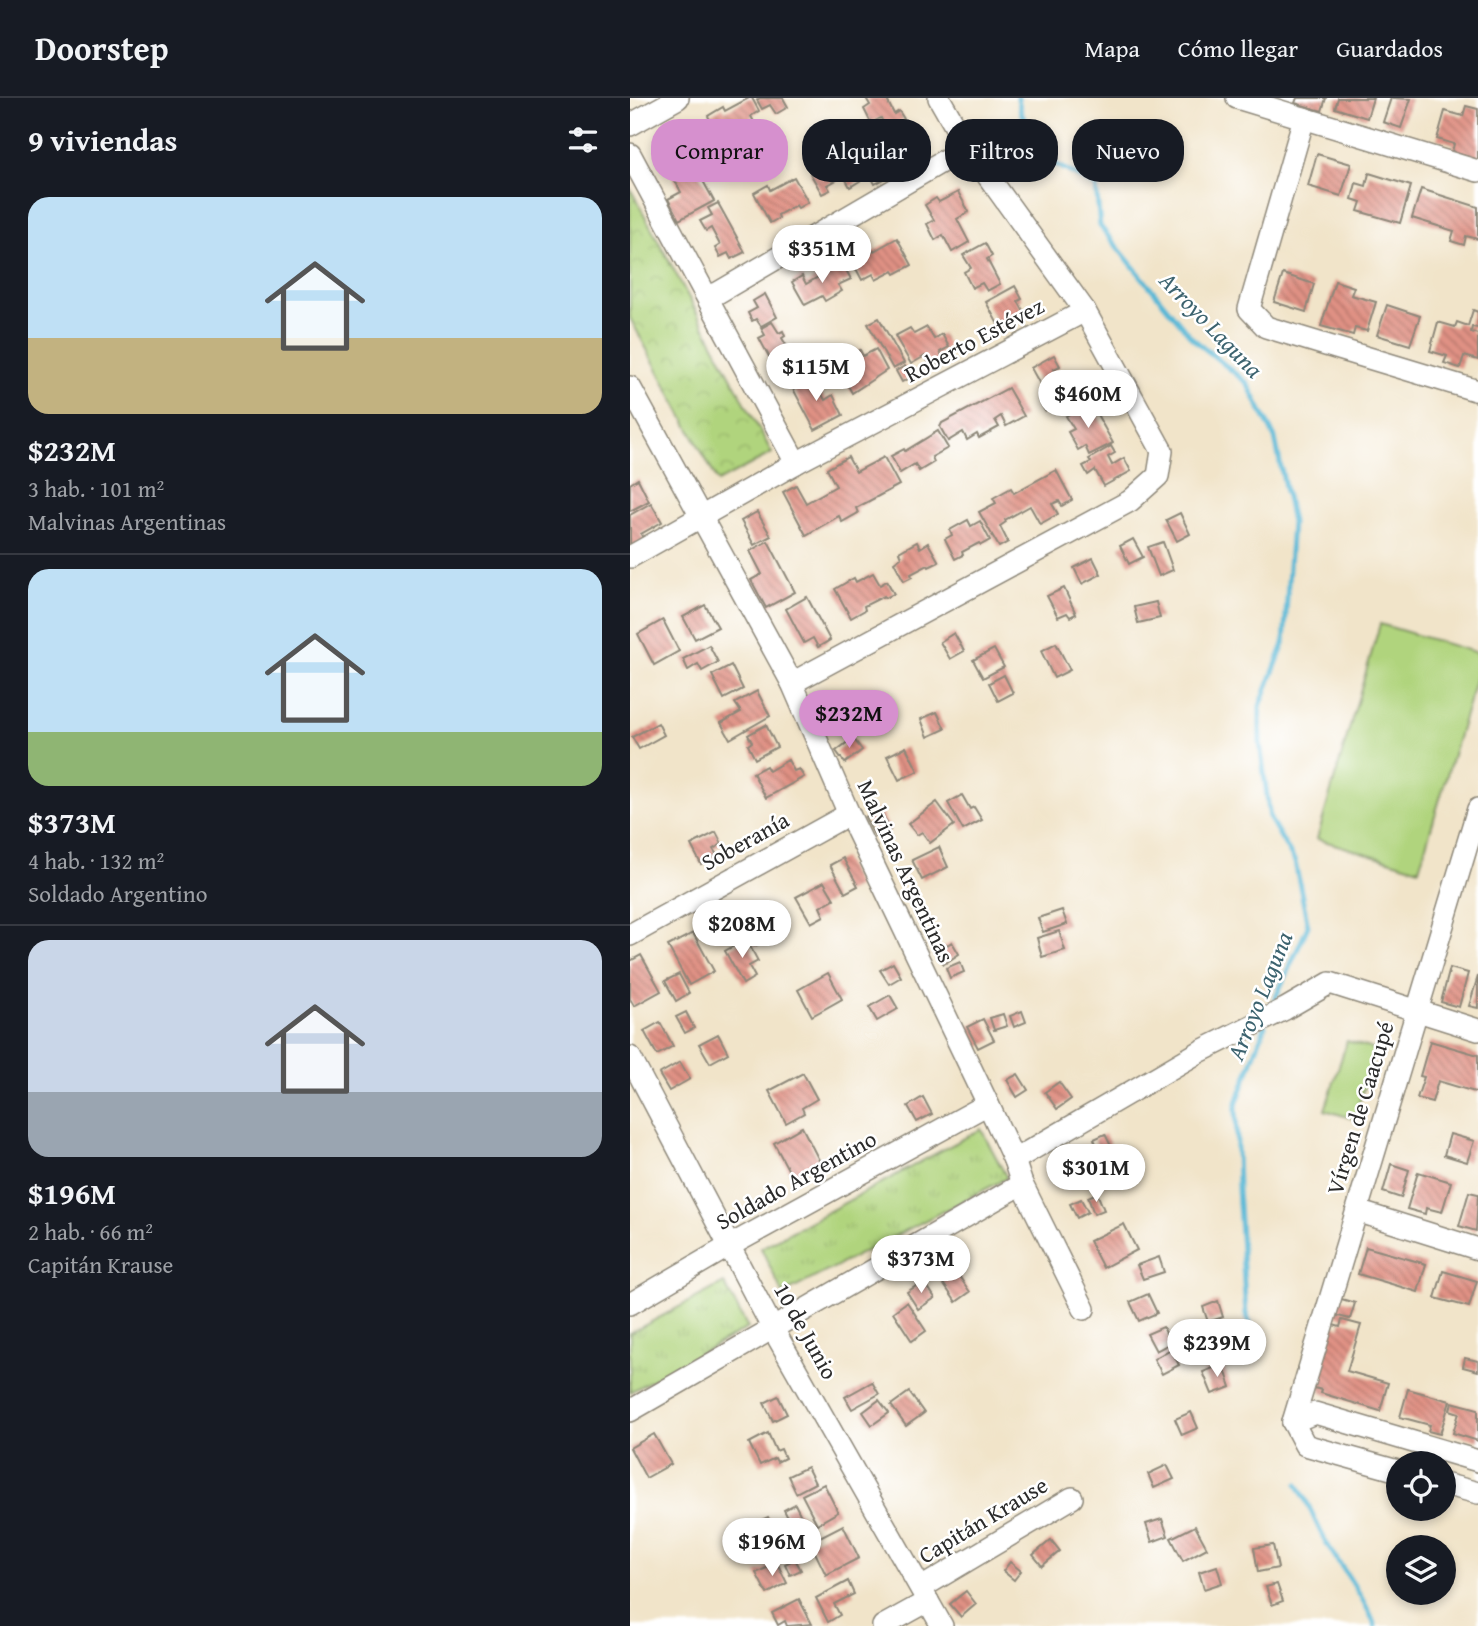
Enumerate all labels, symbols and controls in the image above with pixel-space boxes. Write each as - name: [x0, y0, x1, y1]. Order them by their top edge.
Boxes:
- text: Doorstep: [35, 24, 168, 72]
- text: Mapa: [1084, 31, 1140, 66]
- text: Cómo llegar: [1178, 31, 1298, 66]
- text: Guardados: [1336, 31, 1443, 66]
- text: 9 viviendas: [28, 118, 177, 162]
- chip: Comprar: [651, 119, 788, 182]
- chip: Alquilar: [802, 119, 931, 182]
- chip: Filtros: [945, 119, 1058, 182]
- chip: Nuevo: [1072, 119, 1184, 182]
- icon: filters: [564, 121, 602, 159]
- pin: $351M: [773, 226, 871, 285]
- text: $351M: [788, 231, 856, 264]
- icon: home: [252, 243, 378, 369]
- water label: Arroyo Laguna: [1151, 263, 1271, 386]
- street label: Roberto Estévez: [898, 289, 1049, 390]
- pin: $115M: [767, 344, 865, 403]
- text: $115M: [782, 349, 850, 382]
- pin: $460M: [1039, 370, 1137, 430]
- text: $460M: [1054, 376, 1122, 409]
- text: $232M: [28, 428, 116, 472]
- text: 3 hab. · 101 m²: [28, 472, 164, 505]
- text: Malvinas Argentinas: [28, 505, 226, 538]
- icon: home: [252, 615, 378, 741]
- pin: $232M: [800, 690, 898, 750]
- text: $232M: [815, 696, 883, 729]
- street label: Malvinas Argentinas: [850, 774, 963, 968]
- text: $373M: [28, 800, 116, 844]
- street label: Soberanía: [695, 803, 795, 878]
- text: 4 hab. · 132 m²: [28, 844, 164, 877]
- text: Soldado Argentino: [28, 877, 207, 910]
- pin: $208M: [693, 900, 791, 960]
- text: $208M: [708, 906, 776, 939]
- water label: Arroyo Laguna: [1217, 926, 1301, 1066]
- icon: home: [252, 986, 378, 1112]
- street label: Vírgen de Caacupé: [1318, 1017, 1402, 1198]
- street label: Soldado Argentino: [709, 1122, 882, 1237]
- pin: $301M: [1047, 1144, 1145, 1204]
- text: $301M: [1062, 1150, 1130, 1183]
- text: $196M: [28, 1171, 116, 1215]
- text: 2 hab. · 66 m²: [28, 1215, 153, 1248]
- pin: $373M: [872, 1236, 970, 1295]
- text: $373M: [887, 1241, 955, 1274]
- text: Capitán Krause: [28, 1248, 173, 1281]
- street label: 10 de Junio: [766, 1276, 847, 1385]
- pin: $239M: [1168, 1320, 1266, 1379]
- text: $239M: [1183, 1325, 1251, 1358]
- map controls: [1386, 1451, 1456, 1605]
- button: locate: [1386, 1451, 1456, 1521]
- street label: Capitán Krause: [912, 1468, 1054, 1571]
- pin: $196M: [723, 1518, 821, 1578]
- text: $196M: [738, 1524, 806, 1557]
- button: layers: [1386, 1535, 1456, 1605]

